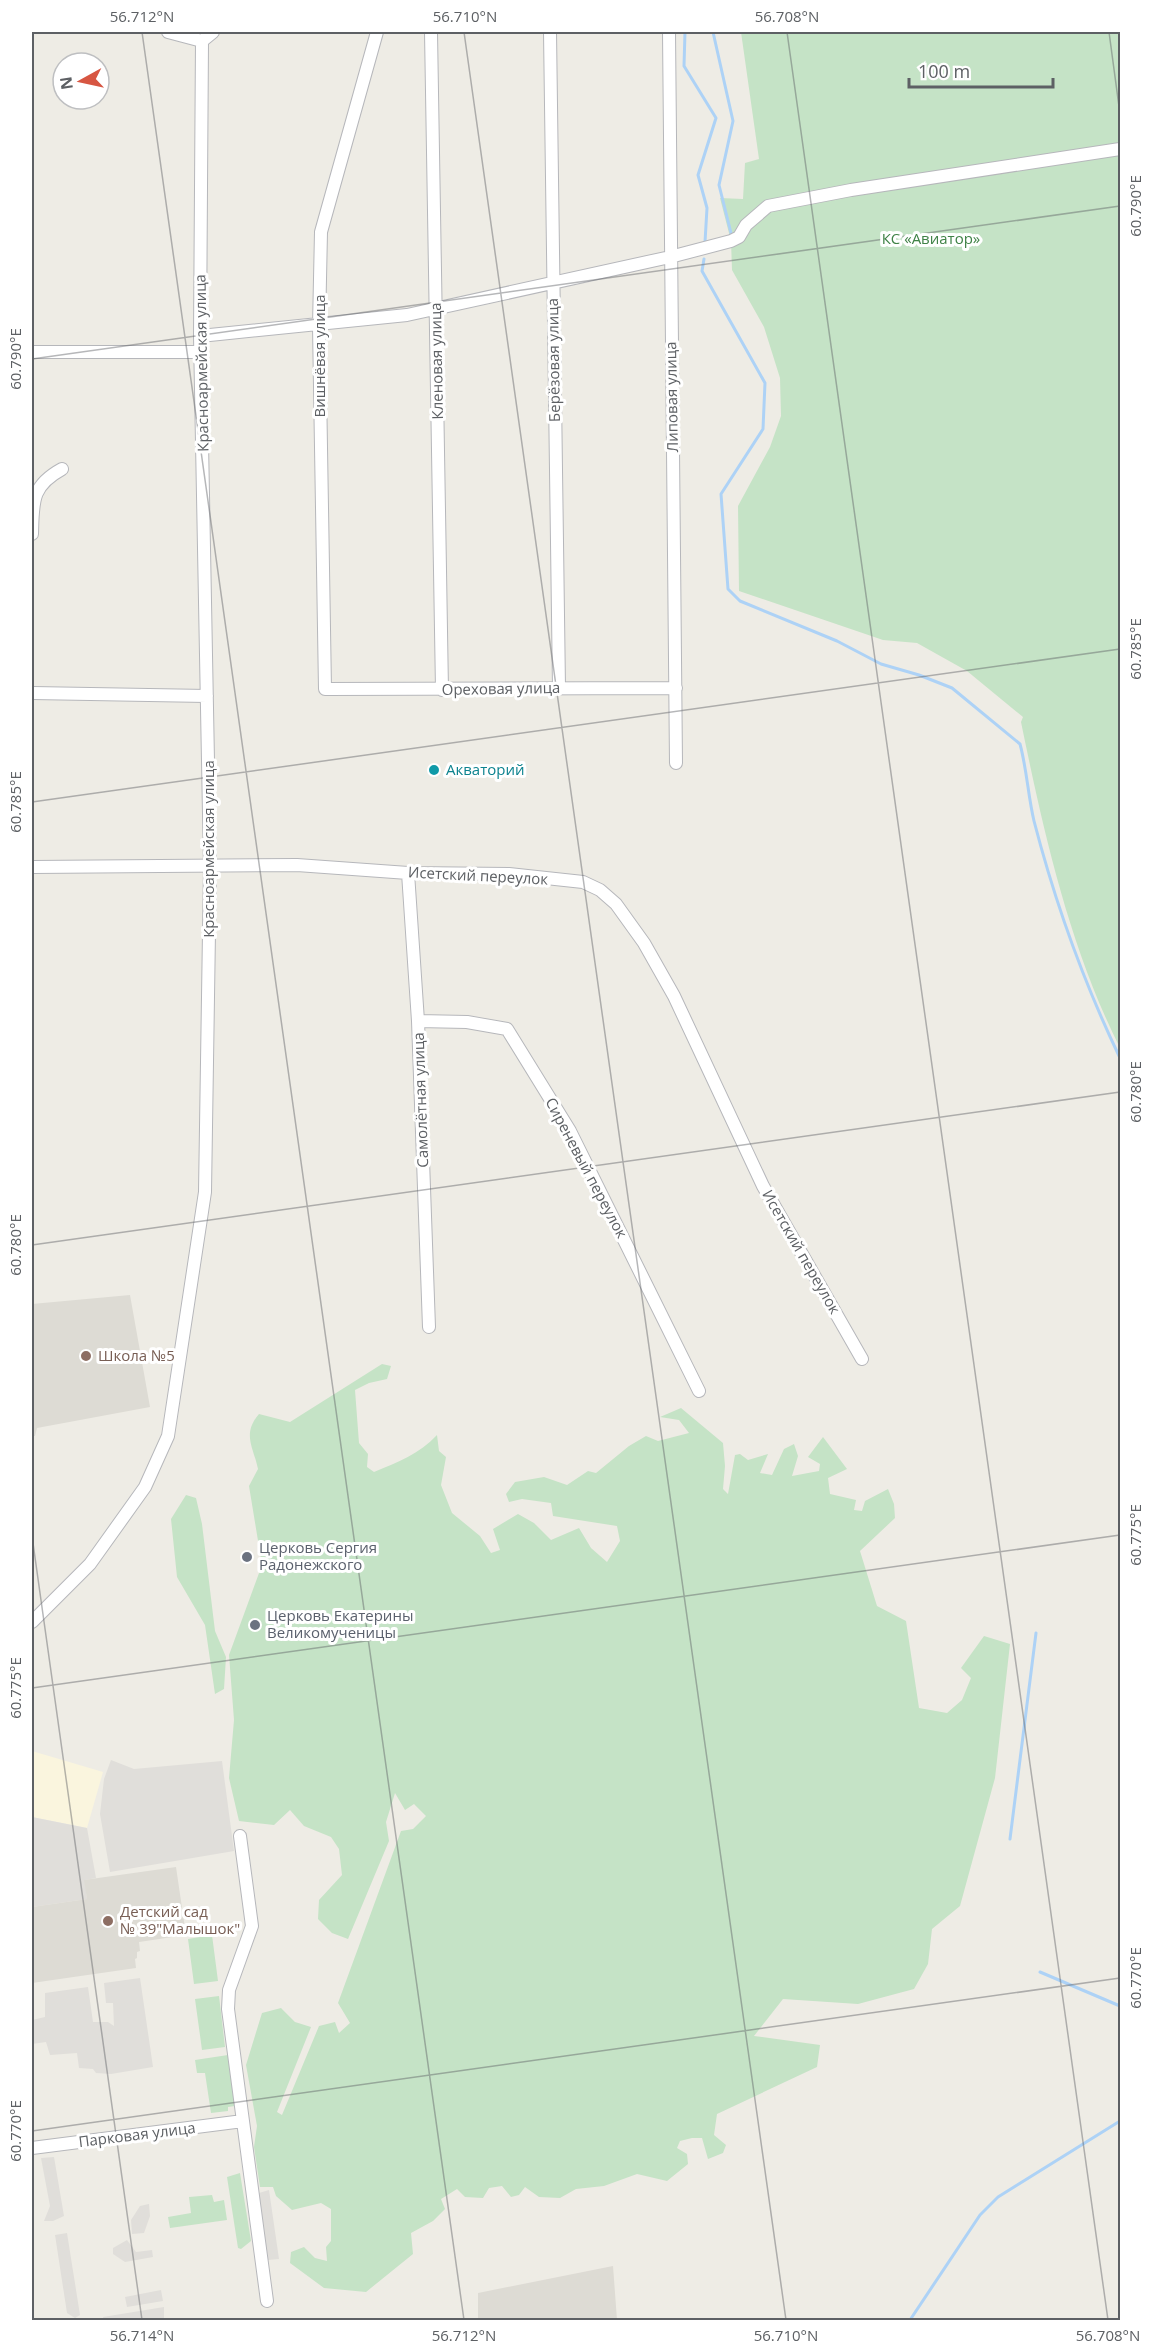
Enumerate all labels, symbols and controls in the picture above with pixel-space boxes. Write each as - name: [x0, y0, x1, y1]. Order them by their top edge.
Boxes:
- text: 56.712°N: [110, 6, 174, 26]
- text: 56.710°N: [433, 6, 497, 26]
- text: 56.708°N: [755, 6, 819, 26]
- north arrow: [51, 51, 111, 111]
- scale bar: [909, 51, 1053, 89]
- text: 100 m: [918, 59, 970, 83]
- text: N: [54, 75, 78, 91]
- text: 60.790°E: [1125, 175, 1145, 237]
- park label: КС «Авиатор»: [882, 228, 980, 248]
- street label: Красноармейская улица: [189, 274, 213, 452]
- street label: Вишнёвая улица: [309, 295, 329, 418]
- street label: Берёзовая улица: [542, 298, 564, 422]
- street label: Кленовая улица: [425, 302, 447, 420]
- text: 60.790°E: [5, 328, 25, 390]
- street label: Липовая улица: [660, 341, 682, 453]
- text: 60.785°E: [1125, 618, 1145, 680]
- street label: Ореховая улица: [441, 677, 560, 699]
- place label: Акваторий: [446, 759, 525, 779]
- street label: Красноармейская улица: [198, 760, 218, 938]
- marker: Акваторий: [427, 763, 441, 777]
- text: 60.785°E: [5, 771, 25, 833]
- street label: Исетский переулок: [408, 861, 549, 889]
- street label: Самолётная улица: [408, 1032, 432, 1168]
- text: 60.780°E: [1125, 1061, 1145, 1123]
- street label: Сиреневый переулок: [541, 1094, 633, 1241]
- street label: Исетский переулок: [758, 1186, 846, 1317]
- text: 60.780°E: [5, 1214, 25, 1276]
- place label: Школа №5: [98, 1345, 175, 1365]
- marker: Школа №5: [79, 1349, 93, 1363]
- text: 60.775°E: [1125, 1504, 1145, 1566]
- place label: Церковь Сергия Радонежского: [259, 1537, 377, 1574]
- marker: Церковь Сергия Радонежского: [240, 1550, 254, 1564]
- place label: Церковь Екатерины Великомученицы: [267, 1605, 413, 1642]
- marker: Церковь Екатерины Великомученицы: [248, 1618, 262, 1632]
- text: 60.775°E: [5, 1657, 25, 1719]
- place label: Детский сад № 39"Малышок": [120, 1901, 240, 1938]
- marker: Детский сад № 39"Малышок": [101, 1914, 115, 1928]
- text: 60.770°E: [1125, 1947, 1145, 2009]
- text: 60.770°E: [5, 2100, 25, 2162]
- street label: Парковая улица: [77, 2117, 197, 2151]
- text: 56.714°N: [110, 2325, 174, 2345]
- text: 56.712°N: [432, 2325, 496, 2345]
- text: 56.710°N: [754, 2325, 818, 2345]
- text: 56.708°N: [1076, 2325, 1140, 2345]

